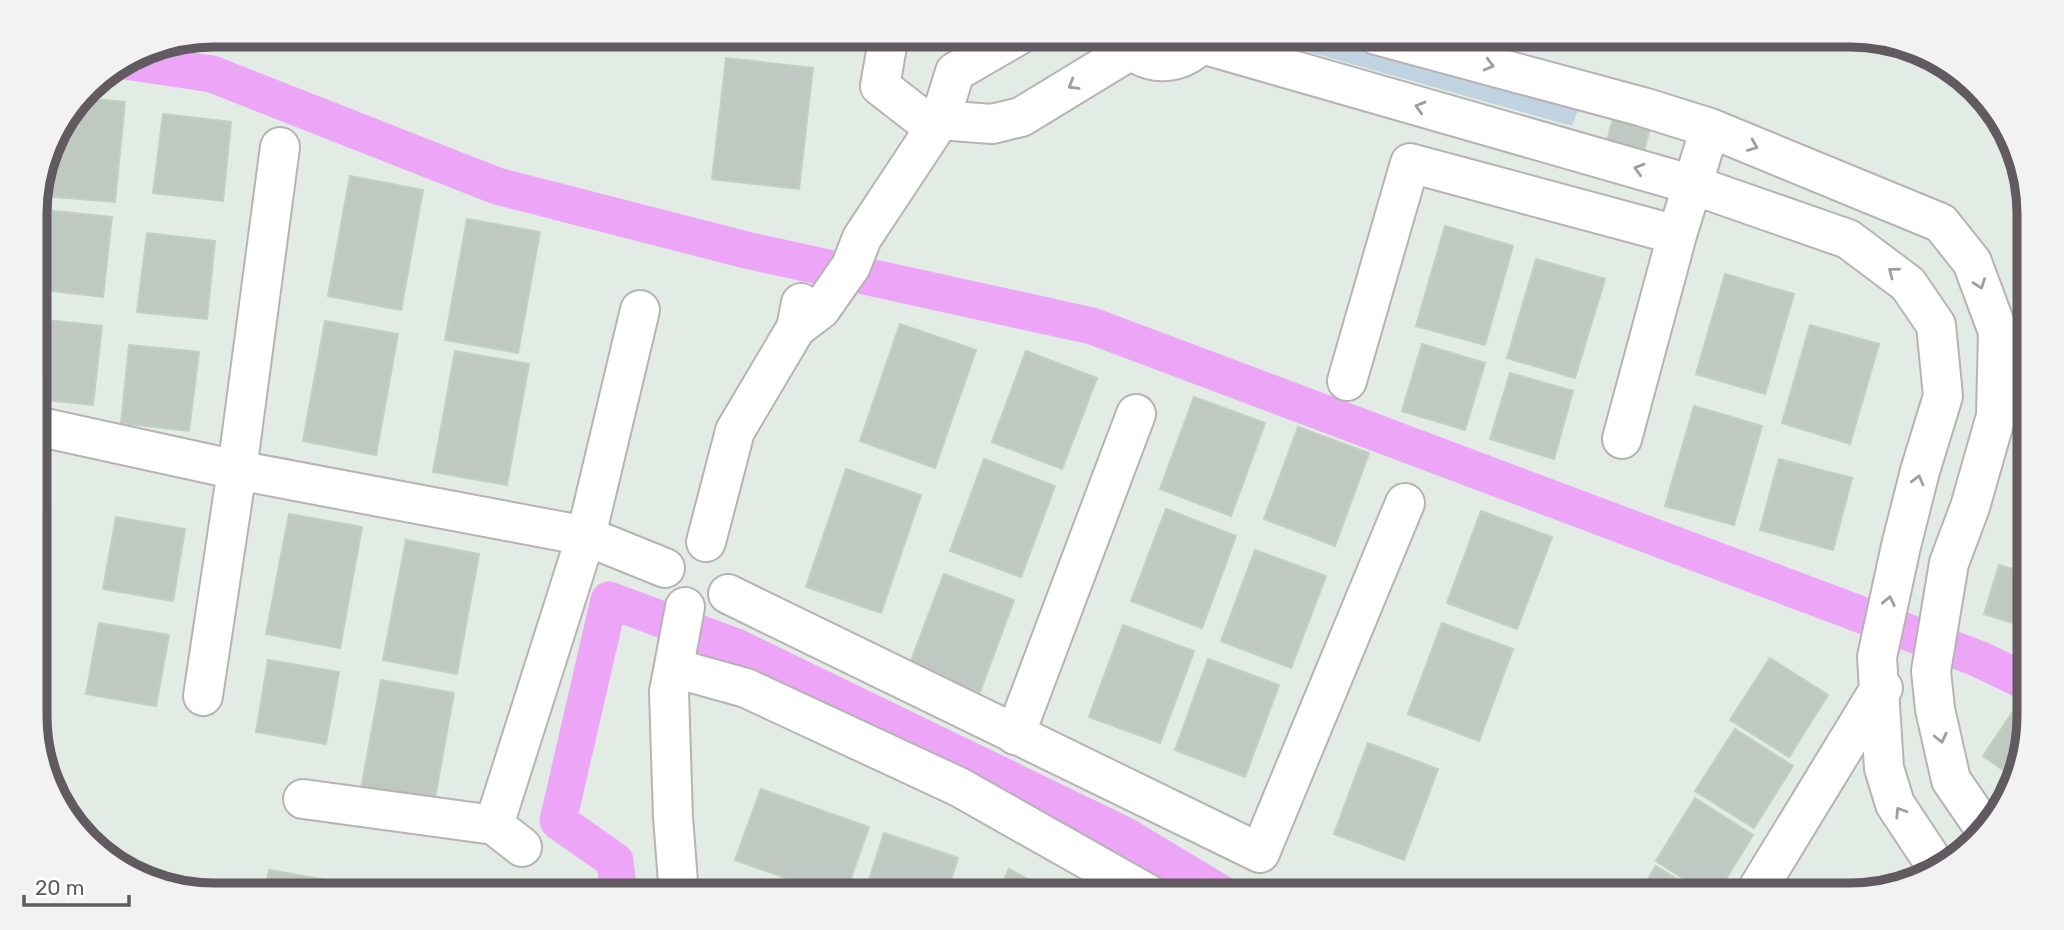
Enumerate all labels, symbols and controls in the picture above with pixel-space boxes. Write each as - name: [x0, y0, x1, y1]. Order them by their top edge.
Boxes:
- one-way arrow: [1483, 57, 1495, 72]
- one-way arrow: [1067, 77, 1080, 90]
- one-way arrow: [1415, 100, 1427, 115]
- one-way arrow: [1747, 137, 1759, 151]
- one-way arrow: [1633, 163, 1645, 178]
- one-way arrow: [1888, 268, 1901, 281]
- one-way arrow: [1972, 277, 1986, 289]
- one-way arrow: [1909, 474, 1924, 486]
- one-way arrow: [1880, 595, 1895, 607]
- one-way arrow: [1933, 732, 1948, 744]
- one-way arrow: [1896, 806, 1909, 819]
- scale bar: [24, 864, 130, 908]
- text: 20 m: [35, 875, 84, 900]

